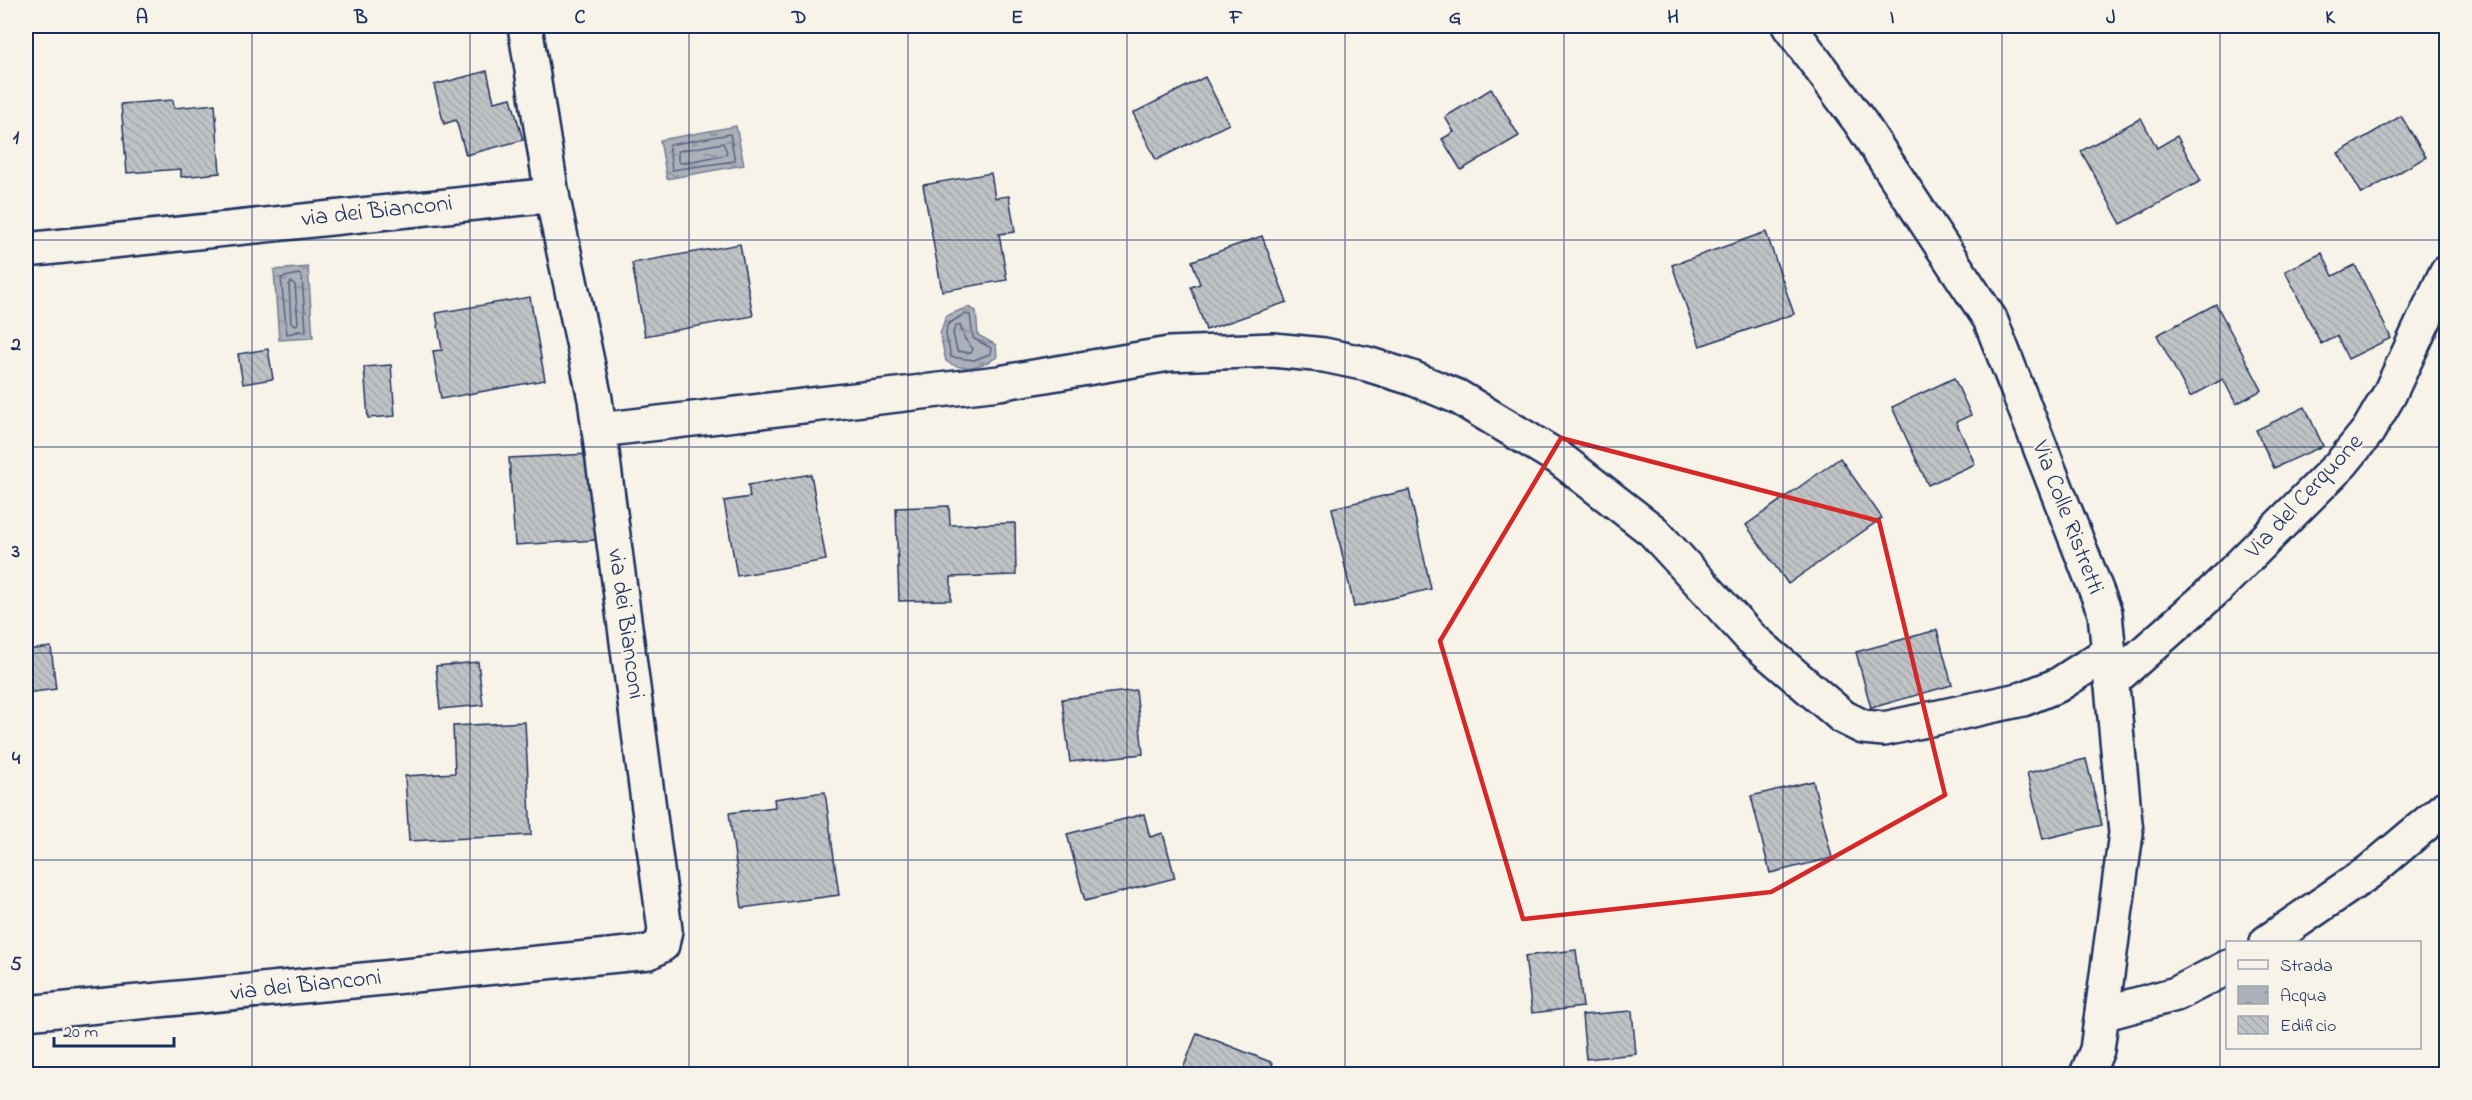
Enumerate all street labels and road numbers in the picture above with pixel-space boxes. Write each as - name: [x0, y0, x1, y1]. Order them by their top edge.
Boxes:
- street label: via dei Bianconi: [300, 187, 454, 237]
- street label: Via del Cerquone: [2237, 426, 2373, 568]
- street label: Via Colle Ristretti: [2021, 435, 2112, 600]
- street label: via dei Bianconi: [597, 546, 653, 702]
- street label: via dei Bianconi: [229, 961, 383, 1011]

